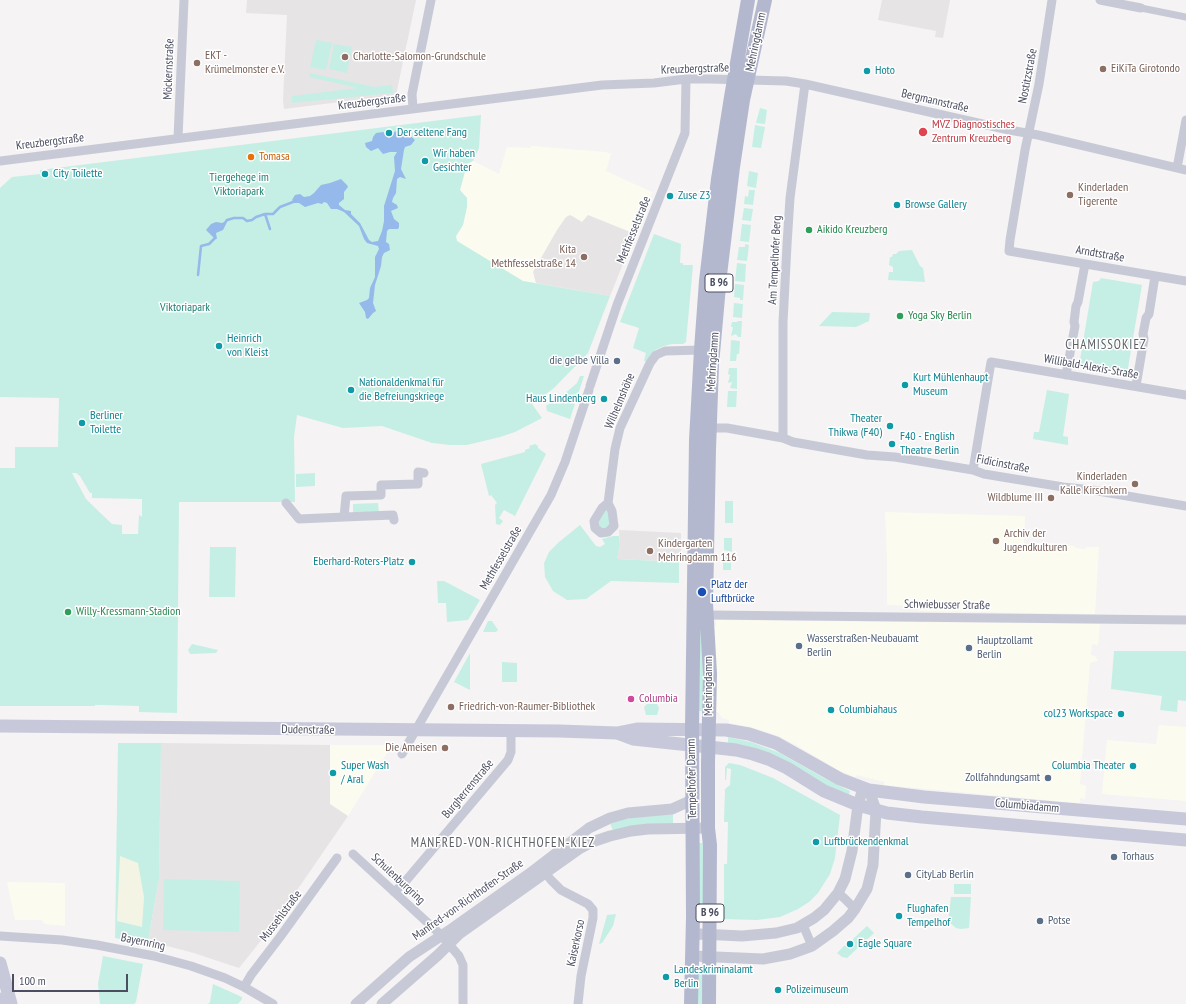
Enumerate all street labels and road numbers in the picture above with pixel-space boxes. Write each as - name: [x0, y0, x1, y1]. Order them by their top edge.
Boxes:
- street label: Mehringdamm: [743, 11, 769, 73]
- street label: Möckernstraße: [161, 38, 177, 100]
- street label: Nostitzstraße: [1016, 47, 1040, 105]
- street label: Kreuzbergstraße: [661, 61, 729, 77]
- street label: Bergmannstraße: [900, 86, 970, 116]
- street label: Kreuzbergstraße: [337, 91, 407, 113]
- street label: Kreuzbergstraße: [15, 131, 85, 153]
- street label: Methfesselstraße: [614, 194, 654, 266]
- street label: Am Tempelhofer Berg: [765, 215, 785, 305]
- street label: Arndtstraße: [1075, 243, 1125, 265]
- road number: B 96: [705, 274, 733, 292]
- street label: Mehringdamm: [704, 332, 722, 392]
- street label: Willibald-Alexis-Straße: [1043, 352, 1139, 382]
- street label: Wilhelmshöhe: [602, 371, 638, 431]
- street label: Fidicinstraße: [975, 452, 1031, 476]
- street label: Methfesselstraße: [477, 524, 525, 592]
- street label: Schwiebusser Straße: [904, 597, 990, 613]
- street label: Mehringdamm: [702, 656, 716, 716]
- street label: Dudenstraße: [281, 722, 335, 738]
- street label: Tempelhofer Damm: [684, 739, 700, 819]
- street label: Burgherrenstraße: [439, 757, 497, 821]
- street label: Columbiadamm: [994, 796, 1060, 816]
- street label: Schulenburgring: [368, 850, 428, 908]
- street label: Manfred-von-Richthofen-Straße: [410, 856, 526, 944]
- street label: Mussehlstraße: [257, 888, 305, 944]
- road number: B 96: [696, 904, 724, 922]
- street label: Kaiserkorso: [564, 918, 588, 968]
- street label: Bayernring: [120, 930, 166, 954]

